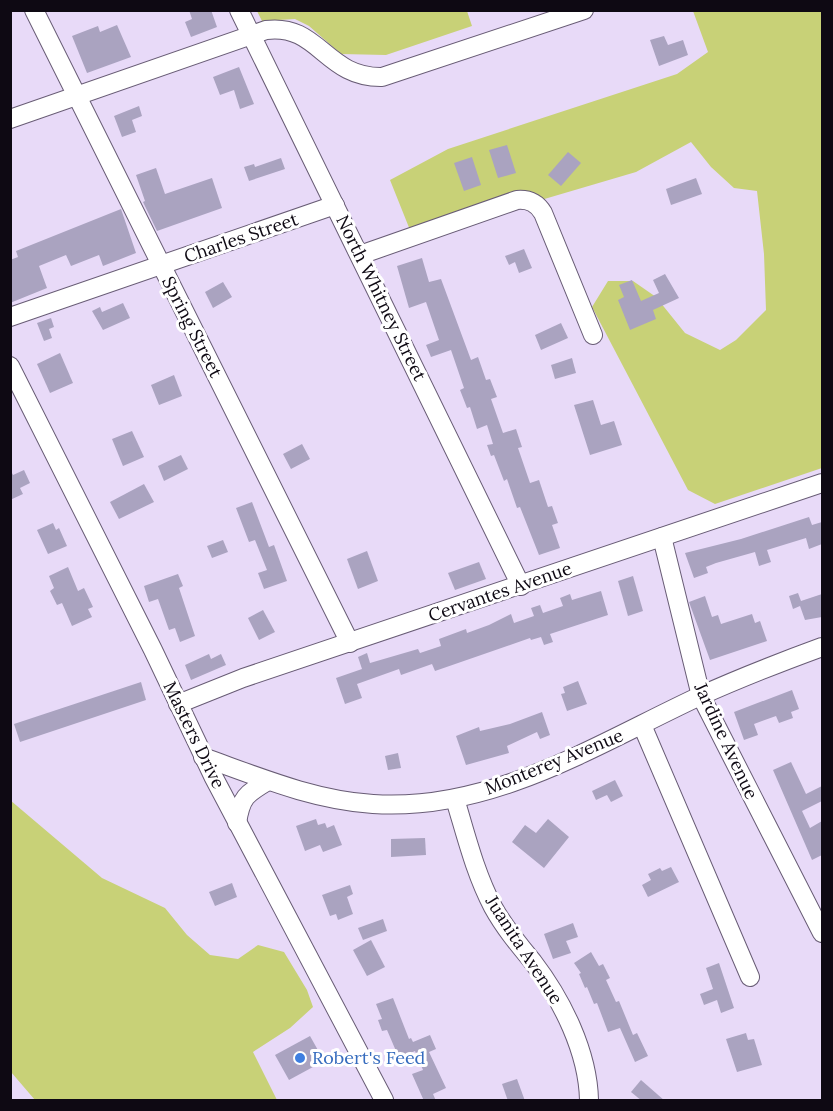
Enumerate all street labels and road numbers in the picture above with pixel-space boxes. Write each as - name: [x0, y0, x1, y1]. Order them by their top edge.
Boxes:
- street label: Charles Street: [181, 207, 301, 268]
- street label: North Whitney Street: [331, 211, 432, 385]
- street label: Spring Street: [157, 272, 228, 381]
- street label: Cervantes Avenue: [425, 556, 575, 627]
- street label: Masters Drive: [159, 677, 230, 793]
- street label: Jardine Avenue: [689, 678, 764, 803]
- street label: Monterey Avenue: [481, 723, 627, 800]
- street label: Juanita Avenue: [480, 890, 568, 1009]

